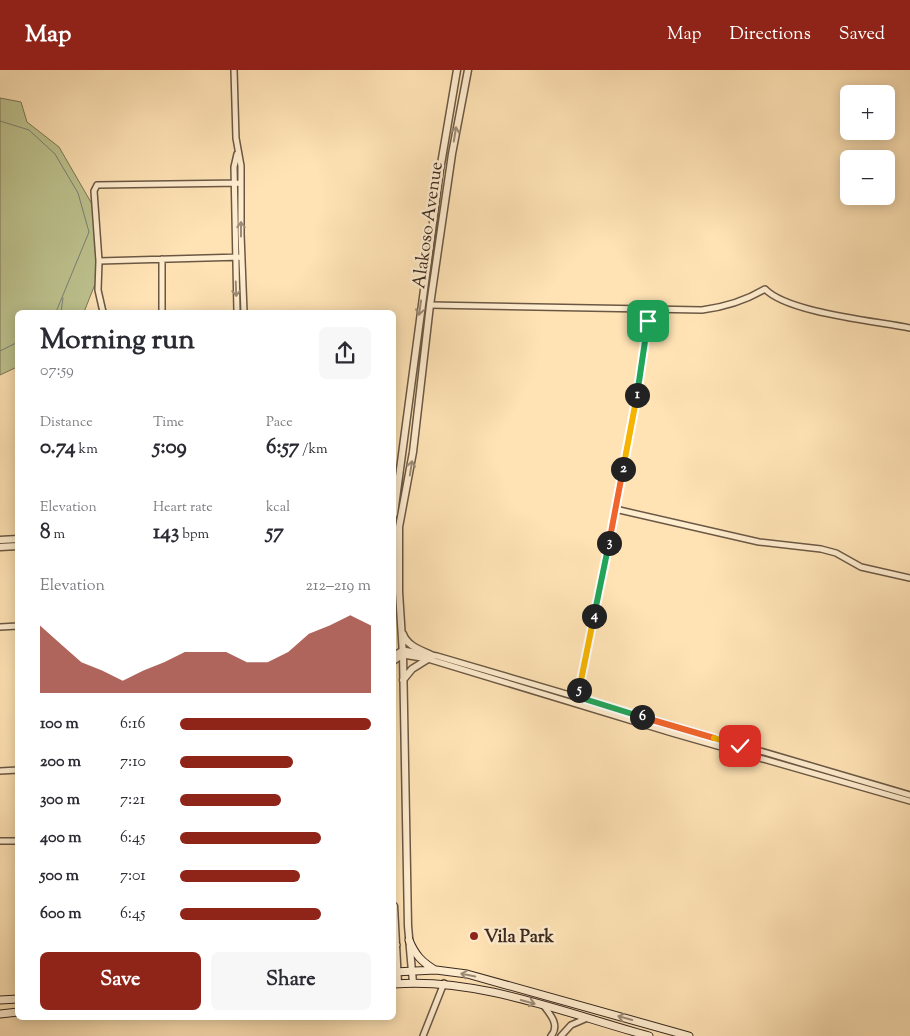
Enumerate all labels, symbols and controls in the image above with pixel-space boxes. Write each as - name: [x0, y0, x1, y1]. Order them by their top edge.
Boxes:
- text: Map: [25, 18, 71, 52]
- text: Map: [667, 22, 702, 48]
- text: Directions: [730, 22, 811, 48]
- text: Saved: [839, 22, 885, 48]
- map controls: [840, 85, 895, 205]
- button: +: [840, 85, 895, 140]
- one-way arrow: [451, 126, 461, 142]
- button: −: [840, 150, 895, 205]
- street label: Alakoso Avenue: [407, 160, 451, 291]
- one-way arrow: [236, 221, 246, 238]
- one-way arrow: [231, 280, 241, 297]
- one-way arrow: [415, 300, 425, 316]
- pin: [627, 300, 669, 342]
- icon: arrive: [634, 307, 662, 335]
- text: Morning run: [40, 321, 195, 361]
- button: share: [319, 327, 371, 379]
- text: 07:59: [40, 360, 74, 383]
- pin: 1: [624, 382, 650, 408]
- text: 1: [635, 385, 640, 405]
- text: Distance: [40, 413, 93, 433]
- text: Time: [153, 413, 184, 433]
- text: Pace: [266, 413, 293, 433]
- text: 0.74: [40, 433, 76, 463]
- text: 5:09: [153, 433, 187, 463]
- text: 6:57: [266, 433, 299, 463]
- text: km: [76, 440, 98, 460]
- text: /km: [299, 440, 328, 460]
- pin: 2: [610, 456, 636, 482]
- text: 2: [620, 459, 627, 479]
- one-way arrow: [406, 460, 416, 476]
- text: Elevation: [40, 498, 97, 518]
- text: Heart rate: [153, 498, 213, 518]
- text: kcal: [266, 498, 290, 518]
- text: 8: [40, 518, 51, 548]
- text: 143: [153, 518, 179, 548]
- text: 57: [266, 518, 284, 548]
- text: m: [51, 525, 65, 545]
- text: bpm: [179, 525, 209, 545]
- pin: 3: [596, 530, 622, 556]
- text: 3: [607, 533, 612, 553]
- text: Elevation: [40, 575, 105, 598]
- text: 212–219 m: [306, 575, 371, 598]
- pin: 4: [582, 604, 606, 628]
- text: 4: [591, 606, 598, 626]
- pin: 5: [566, 678, 592, 702]
- text: 5: [577, 680, 582, 700]
- pin: 6: [630, 704, 654, 730]
- text: 6: [639, 707, 646, 727]
- text: 100 m: [40, 713, 79, 736]
- text: 6:16: [120, 713, 145, 736]
- pin: [719, 725, 761, 767]
- icon: check: [726, 732, 754, 760]
- text: 200 m: [40, 751, 81, 774]
- text: 7:10: [120, 751, 146, 774]
- text: 300 m: [40, 789, 80, 812]
- text: 7:21: [120, 789, 145, 812]
- text: 400 m: [40, 827, 82, 850]
- text: 6:45: [120, 827, 146, 850]
- text: 500 m: [40, 865, 79, 888]
- text: 7:01: [120, 865, 146, 888]
- text: 600 m: [40, 903, 82, 926]
- text: 6:45: [120, 903, 146, 926]
- place label: Vila Park: [484, 925, 554, 951]
- marker: Vila Park: [468, 930, 480, 942]
- button: Save: [40, 952, 201, 1010]
- button: Share: [211, 952, 371, 1010]
- one-way arrow: [461, 970, 477, 979]
- one-way arrow: [519, 998, 535, 1007]
- one-way arrow: [618, 1013, 634, 1023]

